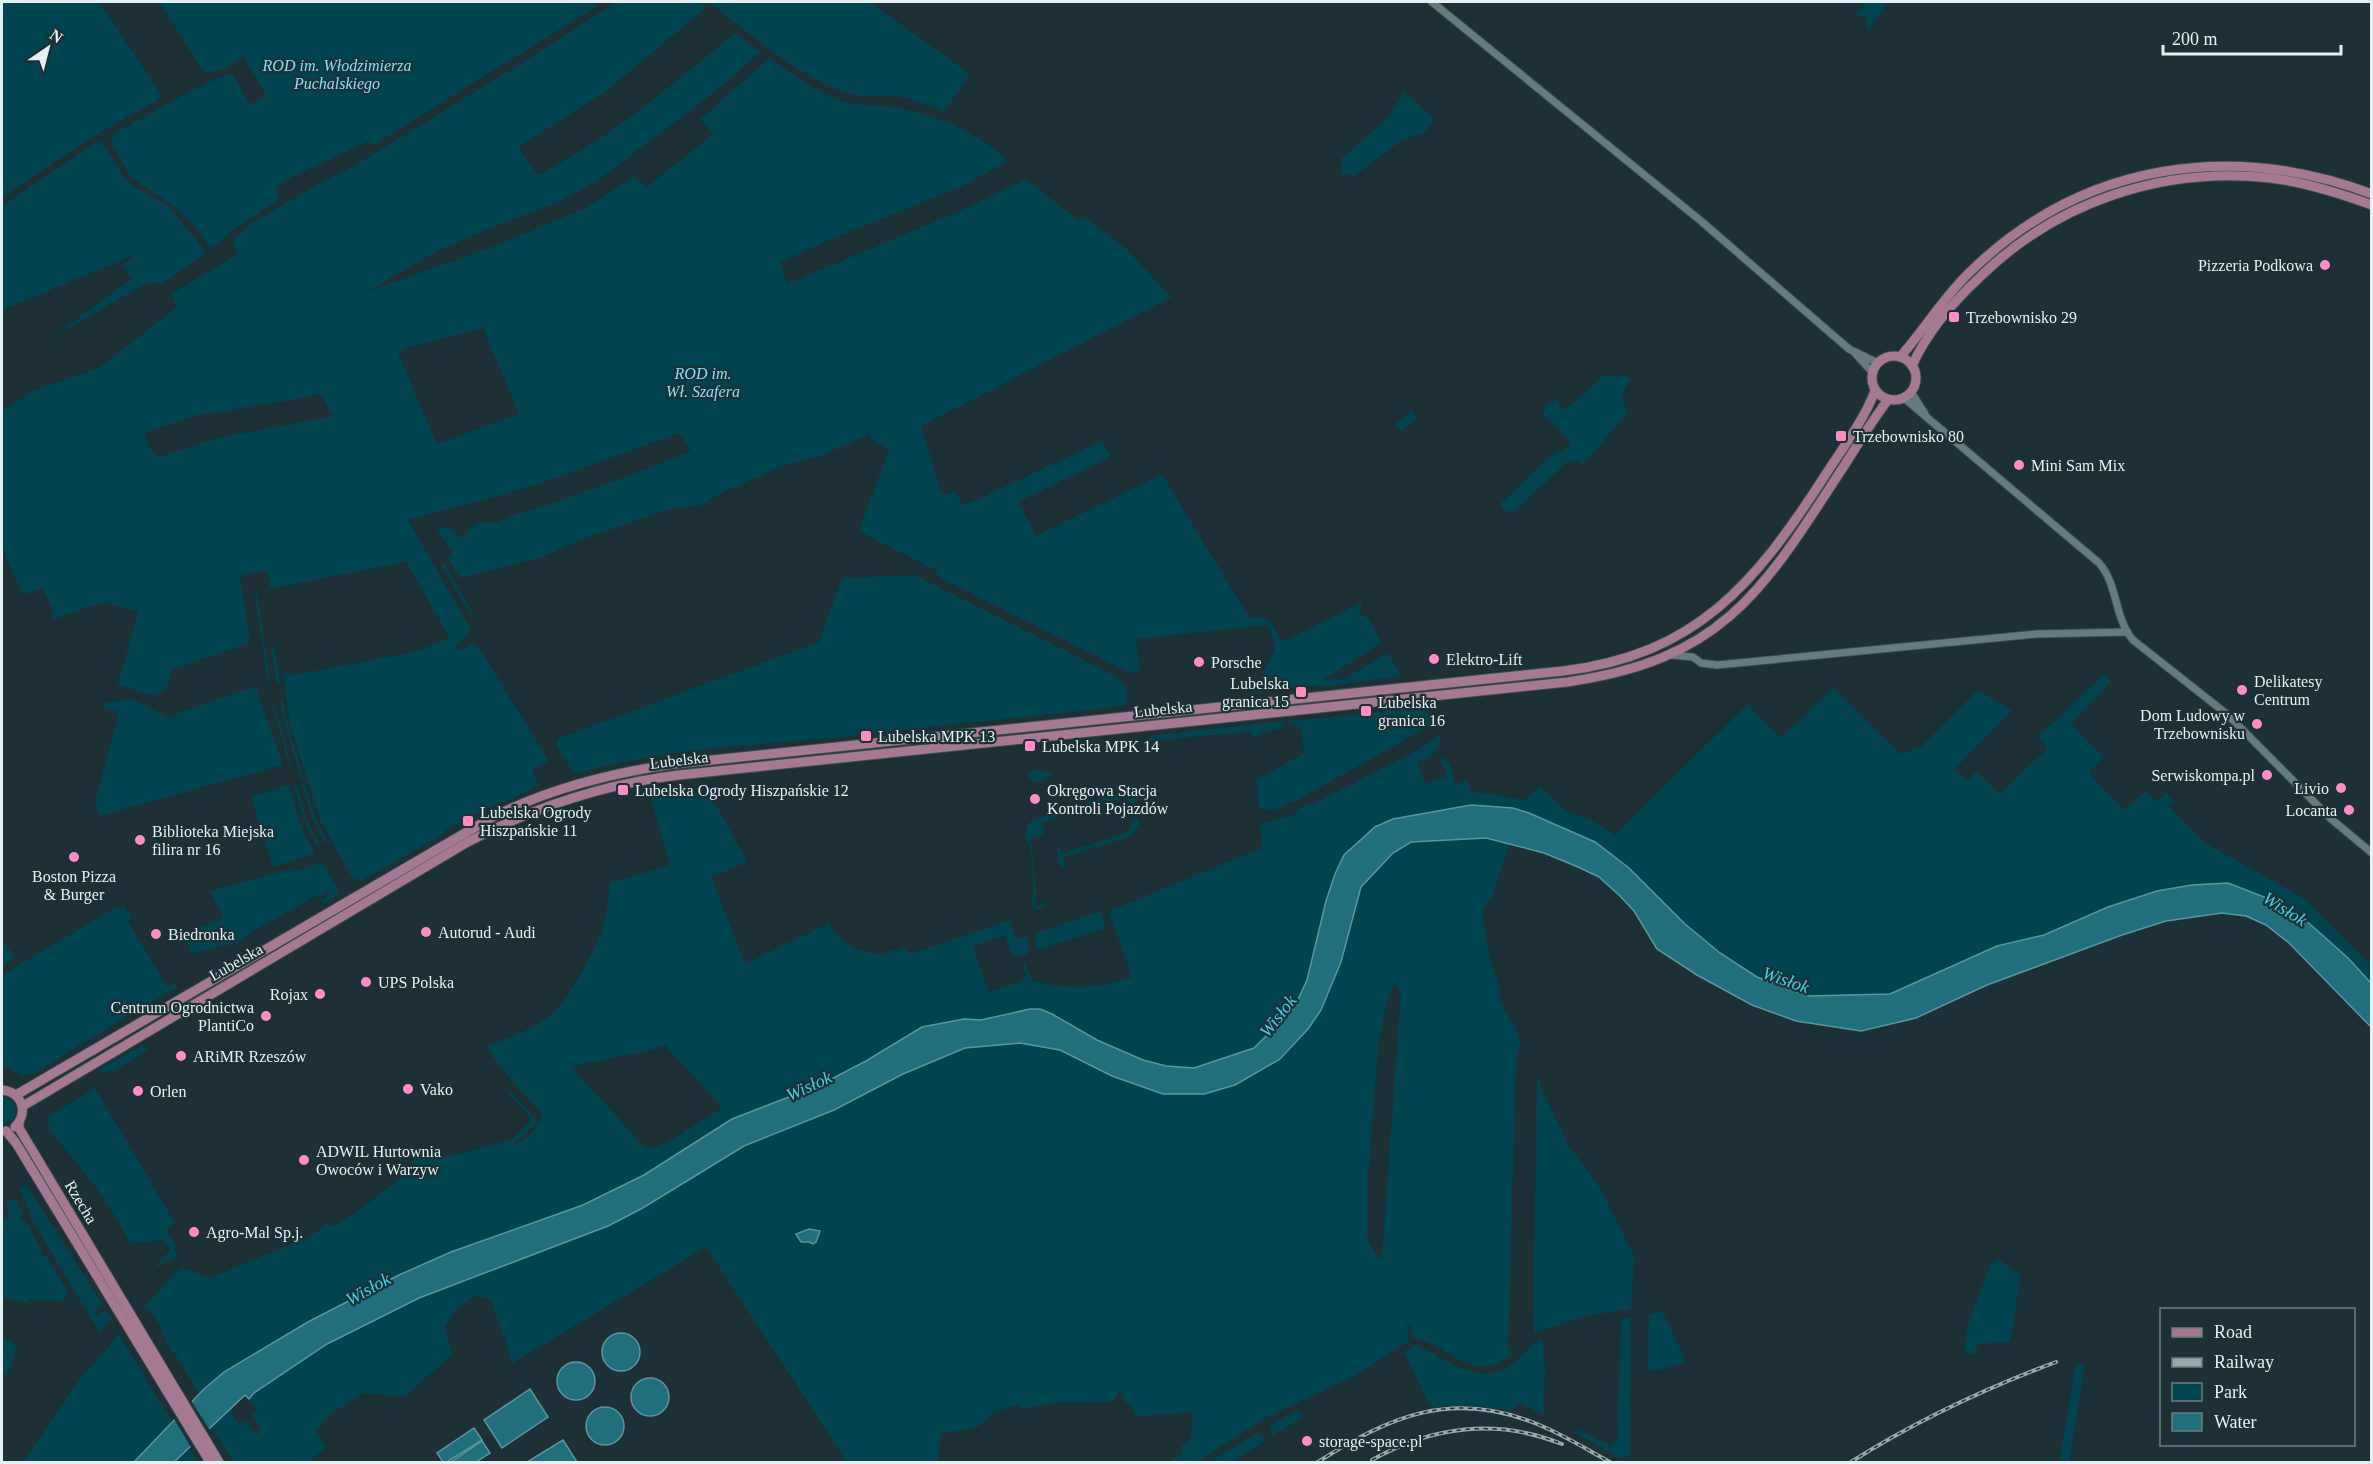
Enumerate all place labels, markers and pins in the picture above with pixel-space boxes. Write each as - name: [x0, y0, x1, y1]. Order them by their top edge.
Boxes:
- place label: Pizzeria Podkowa: [2198, 257, 2313, 274]
- marker: Pizzeria Podkowa: [2318, 258, 2332, 272]
- place label: Trzebownisko 29: [1966, 309, 2077, 326]
- marker: Trzebownisko 29: [1947, 310, 1961, 324]
- place label: Trzebownisko 80: [1853, 428, 1964, 445]
- marker: Trzebownisko 80: [1834, 429, 1848, 443]
- place label: Mini Sam Mix: [2031, 457, 2125, 474]
- marker: Mini Sam Mix: [2012, 458, 2026, 472]
- place label: Elektro-Lift: [1446, 651, 1523, 668]
- marker: Elektro-Lift: [1427, 652, 1441, 666]
- place label: Porsche: [1211, 654, 1262, 671]
- marker: Porsche: [1192, 655, 1206, 669]
- place label: Delikatesy Centrum: [2254, 673, 2322, 708]
- place label: Lubelska granica 15: [1222, 675, 1289, 711]
- marker: Delikatesy Centrum: [2235, 683, 2249, 697]
- marker: Lubelska granica 15: [1294, 685, 1308, 699]
- place label: Lubelska granica 16: [1378, 694, 1445, 730]
- marker: Lubelska granica 16: [1359, 704, 1373, 718]
- place label: Dom Ludowy w Trzebownisku: [2140, 707, 2245, 742]
- marker: Dom Ludowy w Trzebownisku: [2250, 717, 2264, 731]
- place label: Lubelska MPK 13: [878, 728, 995, 745]
- marker: Lubelska MPK 13: [859, 729, 873, 743]
- place label: Lubelska MPK 14: [1042, 738, 1159, 755]
- marker: Lubelska MPK 14: [1023, 739, 1037, 753]
- place label: Serwiskompa.pl: [2151, 767, 2256, 785]
- marker: Serwiskompa.pl: [2260, 768, 2274, 782]
- place label: Livio: [2294, 780, 2329, 797]
- marker: Livio: [2334, 781, 2348, 795]
- place label: Lubelska Ogrody Hiszpańskie 12: [635, 782, 849, 800]
- place label: Okręgowa Stacja Kontroli Pojazdów: [1047, 782, 1169, 818]
- marker: Lubelska Ogrody Hiszpańskie 12: [616, 783, 630, 797]
- marker: Okręgowa Stacja Kontroli Pojazdów: [1028, 792, 1042, 806]
- place label: Locanta: [2285, 802, 2337, 819]
- marker: Locanta: [2342, 803, 2356, 817]
- place label: Lubelska Ogrody Hiszpańskie 11: [480, 804, 592, 840]
- marker: Lubelska Ogrody Hiszpańskie 11: [461, 814, 475, 828]
- place label: Biblioteka Miejska filira nr 16: [152, 823, 274, 858]
- marker: Biblioteka Miejska filira nr 16: [133, 833, 147, 847]
- marker: Boston Pizza & Burger: [67, 850, 81, 864]
- place label: Boston Pizza & Burger: [32, 868, 116, 904]
- place label: Autorud - Audi: [438, 924, 536, 941]
- marker: Autorud - Audi: [419, 925, 433, 939]
- place label: Biedronka: [168, 926, 235, 943]
- marker: Biedronka: [149, 927, 163, 941]
- place label: UPS Polska: [378, 974, 454, 991]
- marker: UPS Polska: [359, 975, 373, 989]
- place label: Rojax: [270, 986, 308, 1004]
- marker: Rojax: [313, 987, 327, 1001]
- place label: Centrum Ogrodnictwa PlantiCo: [110, 999, 254, 1034]
- marker: Centrum Ogrodnictwa PlantiCo: [259, 1009, 273, 1023]
- place label: ARiMR Rzeszów: [193, 1048, 307, 1065]
- marker: ARiMR Rzeszów: [174, 1049, 188, 1063]
- place label: Vako: [420, 1081, 453, 1098]
- marker: Vako: [401, 1082, 415, 1096]
- place label: Orlen: [150, 1083, 186, 1100]
- marker: Orlen: [131, 1084, 145, 1098]
- place label: ADWIL Hurtownia Owoców i Warzyw: [316, 1143, 441, 1179]
- marker: ADWIL Hurtownia Owoców i Warzyw: [297, 1153, 311, 1167]
- place label: Agro-Mal Sp.j.: [206, 1224, 303, 1242]
- marker: Agro-Mal Sp.j.: [187, 1225, 201, 1239]
- place label: storage-space.pl: [1319, 1433, 1423, 1451]
- marker: storage-space.pl: [1300, 1434, 1314, 1448]

